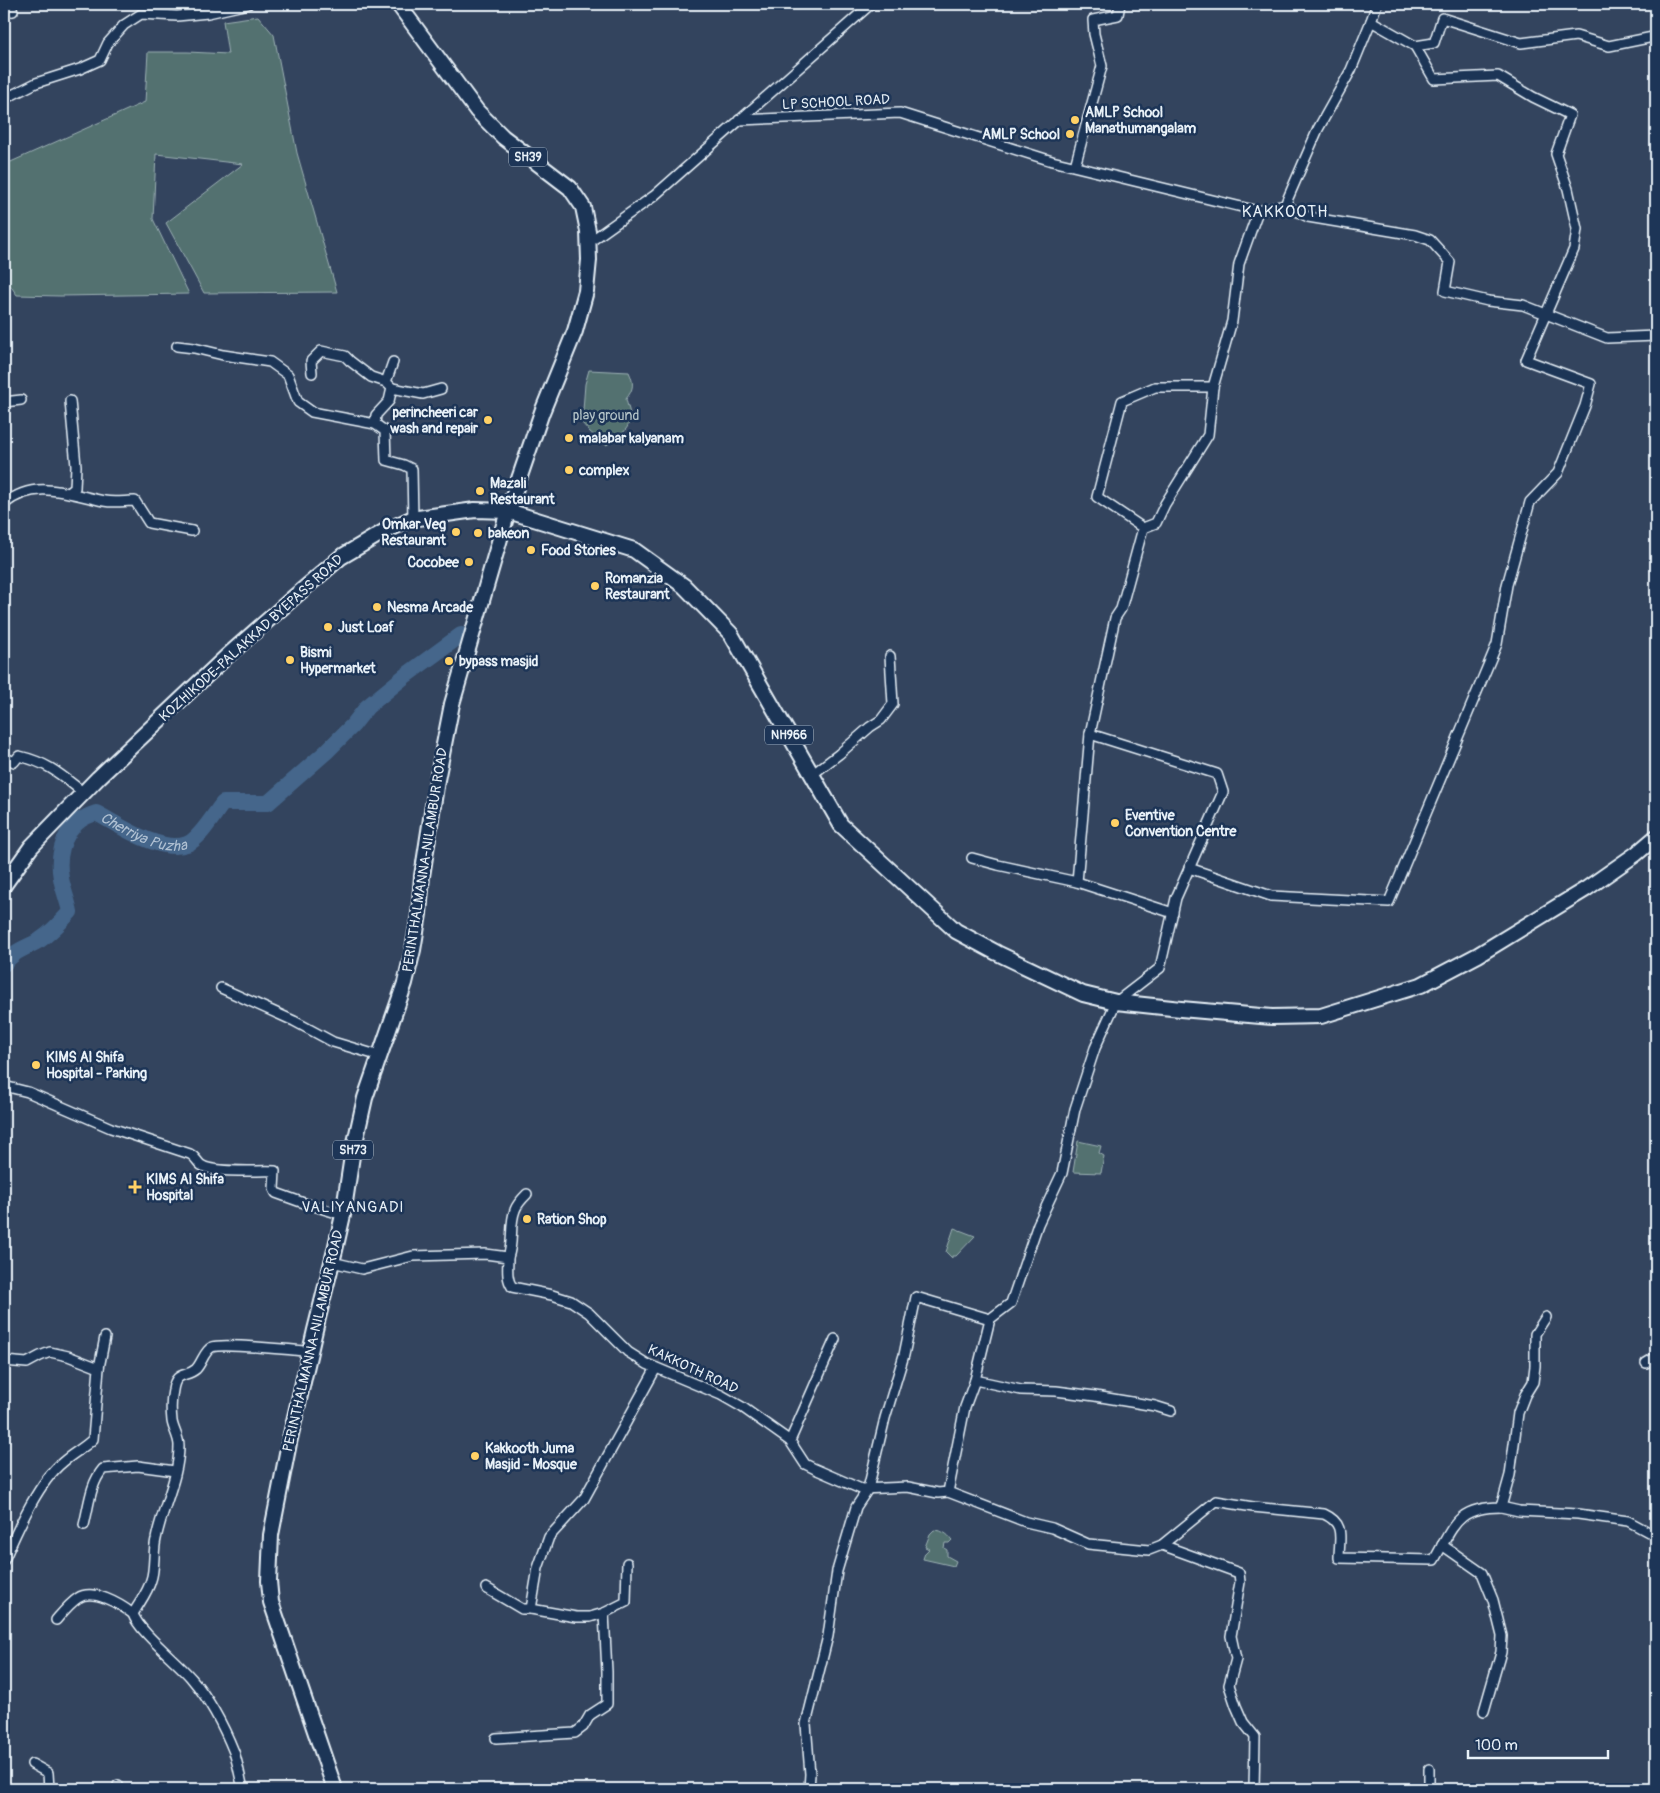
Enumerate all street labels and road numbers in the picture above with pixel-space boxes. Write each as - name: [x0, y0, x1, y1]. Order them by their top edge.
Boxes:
- street label: LP SCHOOL ROAD: [782, 91, 891, 113]
- road number: SH39: [509, 148, 547, 166]
- street label: KOZHIKODE-PALAKKAD BYEPASS ROAD: [156, 551, 347, 725]
- road number: NH966: [765, 726, 813, 744]
- street label: PERINTHALMANNA-NILAMBUR ROAD: [399, 746, 451, 973]
- road number: SH73: [333, 1140, 373, 1160]
- street label: PERINTHALMANNA-NILAMBUR ROAD: [279, 1228, 347, 1453]
- street label: KAKKOTH ROAD: [645, 1341, 741, 1397]

